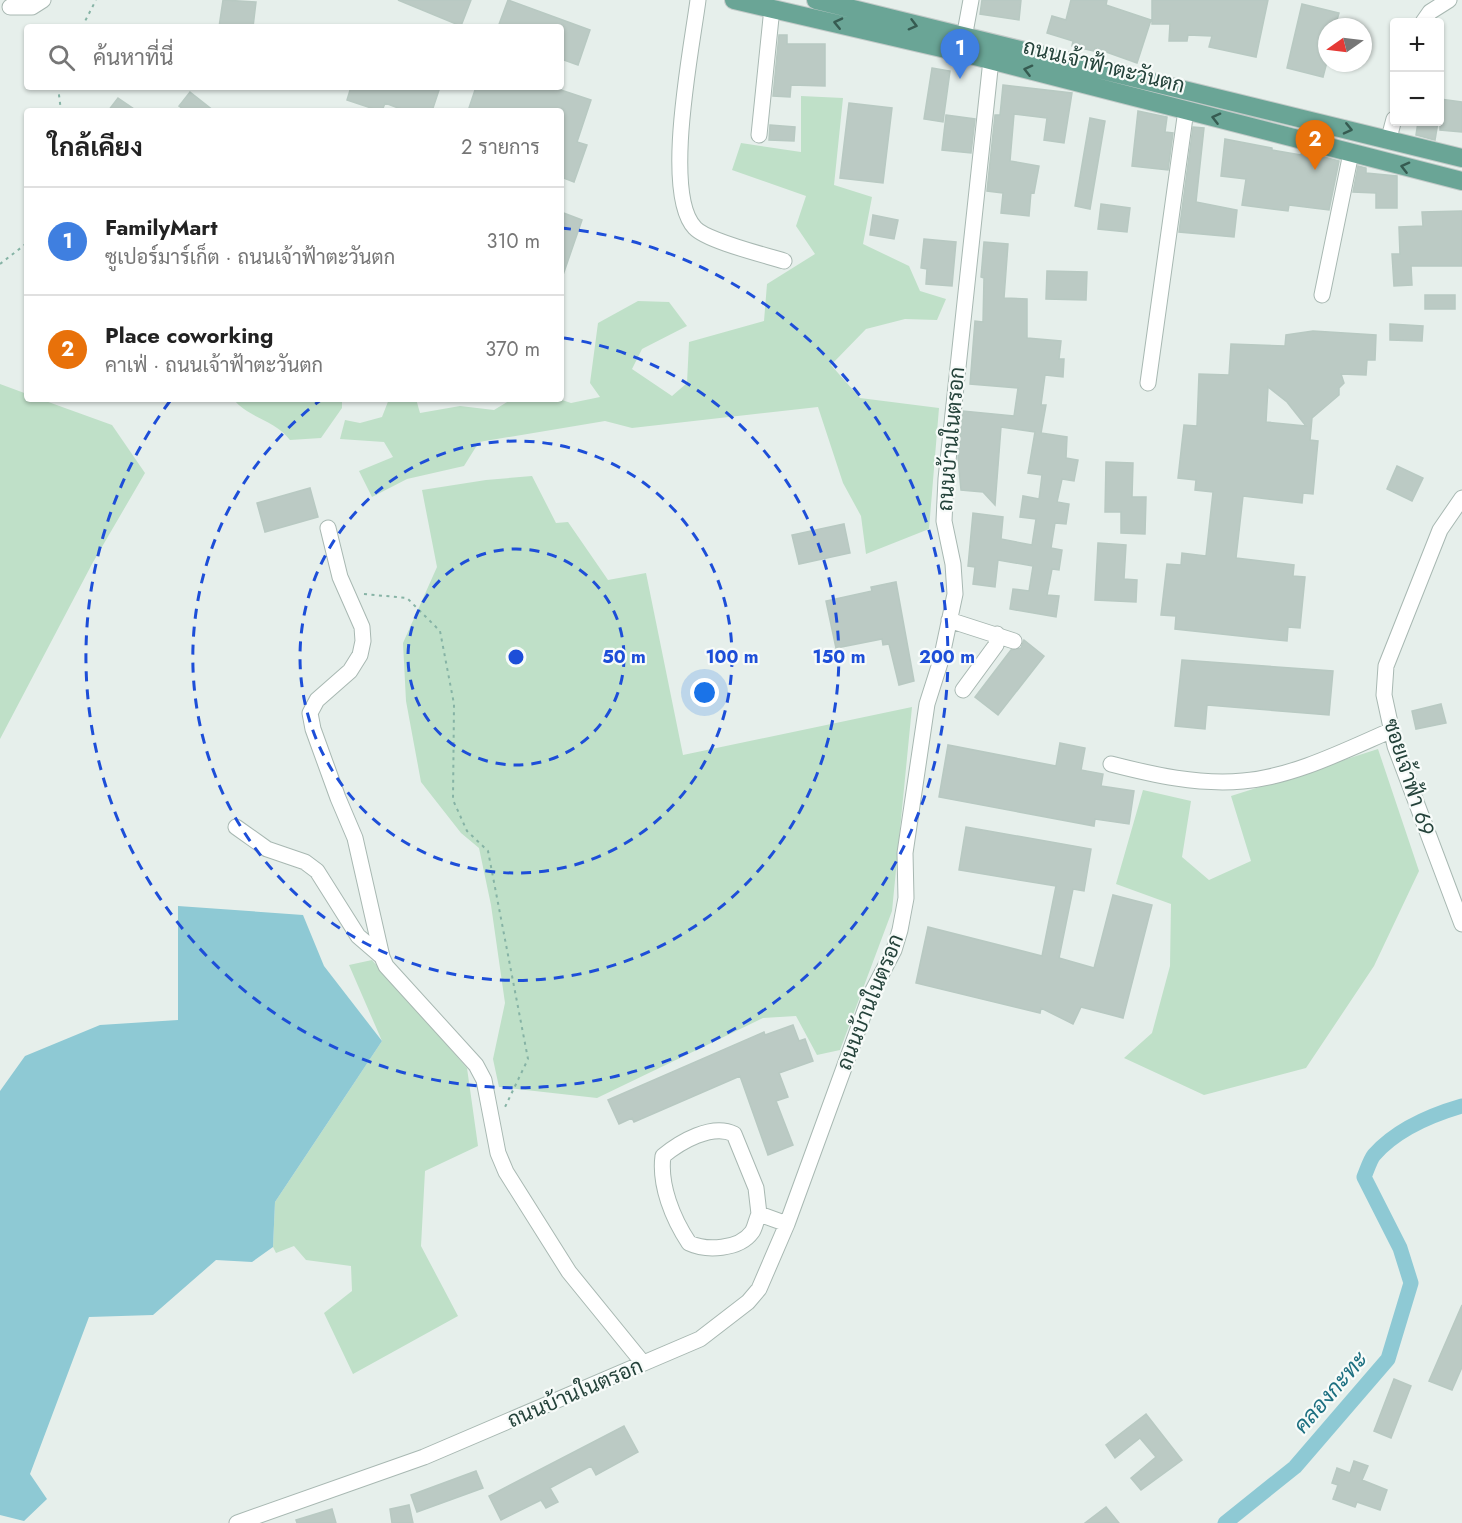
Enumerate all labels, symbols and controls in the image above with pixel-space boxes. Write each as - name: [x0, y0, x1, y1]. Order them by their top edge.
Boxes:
- one-way arrow: [833, 18, 843, 31]
- one-way arrow: [907, 18, 918, 30]
- north arrow: [1318, 18, 1372, 72]
- map controls: [1390, 18, 1444, 126]
- button: +: [1390, 18, 1444, 72]
- search box: [24, 24, 564, 90]
- pin: 1: [940, 29, 980, 79]
- street label: ถนนเจ้าฟ้าตะวันตก: [1020, 31, 1188, 101]
- icon: search: [45, 41, 78, 74]
- text: ค้นหาที่นี่: [93, 41, 173, 73]
- one-way arrow: [1023, 64, 1033, 77]
- button: −: [1390, 72, 1444, 126]
- one-way arrow: [1212, 113, 1222, 125]
- pin: 2: [1296, 120, 1334, 170]
- one-way arrow: [1343, 122, 1353, 135]
- text: ใกล้เคียง: [48, 128, 143, 166]
- text: 2 รายการ: [461, 133, 540, 162]
- one-way arrow: [1400, 161, 1410, 174]
- text: FamilyMart: [105, 211, 217, 243]
- text: 1: [62, 227, 73, 256]
- text: 310 m: [486, 227, 540, 256]
- text: ซูเปอร์มาร์เก็ต · ถนนเจ้าฟ้าตะวันตก: [105, 243, 395, 272]
- text: Place coworking: [105, 319, 273, 351]
- text: 2: [61, 335, 74, 364]
- text: 370 m: [485, 335, 540, 364]
- text: คาเฟ่ · ถนนเจ้าฟ้าตะวันตก: [105, 351, 323, 380]
- street label: ถนนบ้านในตรอก: [930, 366, 972, 512]
- text: 50 m: [602, 644, 646, 670]
- text: 100 m: [705, 644, 759, 670]
- text: 150 m: [813, 644, 865, 670]
- text: 200 m: [919, 644, 975, 670]
- centre of rings: [506, 647, 526, 667]
- your location: [690, 678, 719, 707]
- street label: ซอยเจ้าฟ้า 69: [1376, 715, 1442, 839]
- street label: ถนนบ้านในตรอก: [829, 929, 911, 1075]
- water label: คลองกะทะ: [1285, 1344, 1375, 1440]
- street label: ถนนบ้านในตรอก: [503, 1351, 647, 1435]

